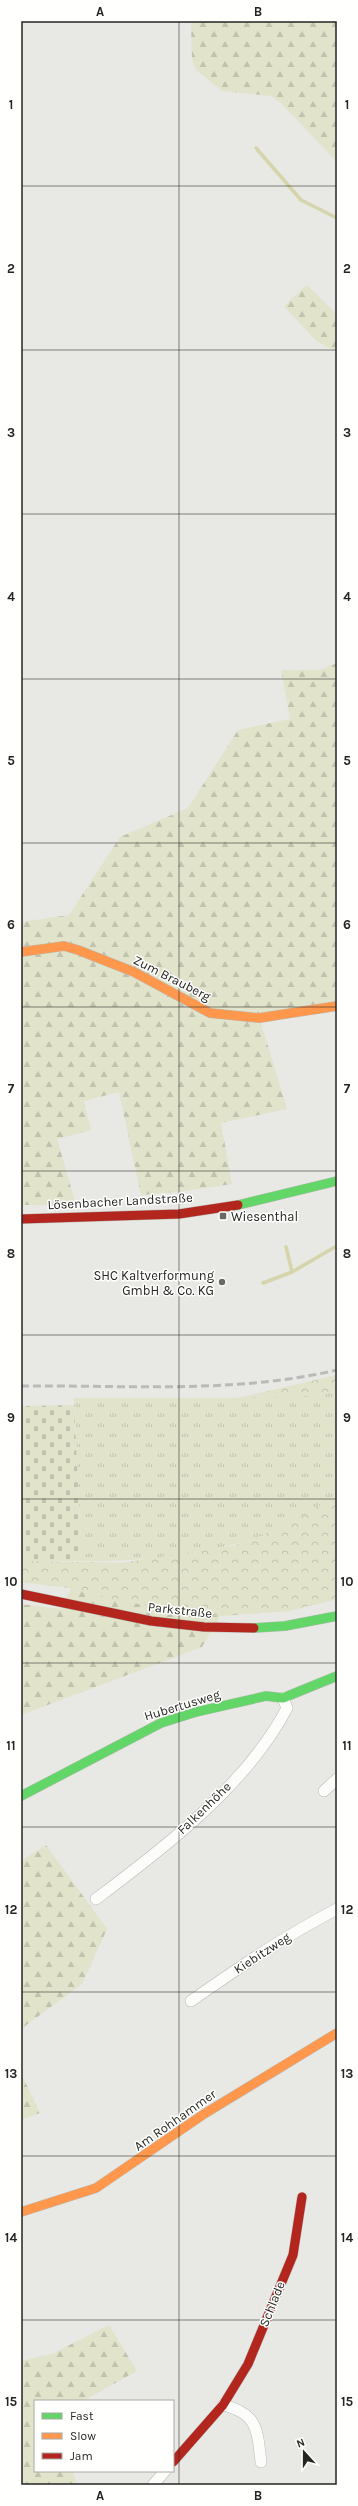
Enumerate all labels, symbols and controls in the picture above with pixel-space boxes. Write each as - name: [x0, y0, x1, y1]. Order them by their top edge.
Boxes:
- text: A: [96, 4, 104, 19]
- text: B: [254, 4, 262, 19]
- text: 1: [9, 97, 13, 112]
- text: 1: [345, 97, 349, 112]
- text: 2: [7, 261, 15, 276]
- text: 2: [343, 261, 351, 276]
- text: 3: [7, 425, 15, 440]
- text: 3: [343, 425, 351, 440]
- text: 4: [7, 589, 15, 604]
- text: 4: [343, 589, 351, 604]
- text: 5: [7, 753, 15, 768]
- text: 5: [343, 753, 351, 768]
- text: 6: [7, 917, 15, 932]
- text: 6: [343, 917, 351, 932]
- street label: Zum Brauberg: [131, 952, 214, 1004]
- text: 7: [8, 1081, 15, 1096]
- text: 7: [344, 1081, 351, 1096]
- street label: Lösenbacher Landstraße: [47, 1190, 193, 1212]
- place label: Wiesenthal: [231, 1209, 298, 1224]
- marker: Wiesenthal: [218, 1211, 228, 1221]
- text: 8: [7, 1246, 15, 1261]
- text: 8: [343, 1246, 351, 1261]
- place label: SHC Kaltverformung GmbH & Co. KG: [93, 1268, 215, 1298]
- marker: SHC Kaltverformung GmbH & Co. KG: [217, 1277, 227, 1287]
- text: 9: [7, 1410, 15, 1425]
- text: 9: [343, 1410, 351, 1425]
- text: 10: [5, 1574, 17, 1589]
- text: 10: [341, 1574, 353, 1589]
- street label: Parkstraße: [147, 1599, 213, 1621]
- street label: Hubertusweg: [142, 1686, 222, 1724]
- text: 11: [6, 1738, 16, 1753]
- text: 11: [342, 1738, 352, 1753]
- street label: Falkenhöhe: [174, 1779, 234, 1837]
- text: 12: [5, 1902, 17, 1917]
- text: 12: [341, 1902, 353, 1917]
- street label: Kiebitzweg: [231, 1929, 294, 1977]
- text: 13: [5, 2066, 17, 2081]
- text: 13: [341, 2066, 353, 2081]
- street label: Am Rohhammer: [131, 2086, 219, 2154]
- text: 14: [5, 2230, 17, 2245]
- text: 14: [341, 2230, 353, 2245]
- street label: Schlade: [256, 2279, 288, 2329]
- text: 15: [5, 2394, 18, 2409]
- text: 15: [341, 2394, 354, 2409]
- legend: [34, 2400, 174, 2472]
- text: Fast: [70, 2409, 94, 2423]
- text: Slow: [70, 2429, 96, 2443]
- north arrow: [284, 2432, 324, 2472]
- text: N: [295, 2436, 307, 2451]
- text: Jam: [70, 2449, 93, 2463]
- text: A: [96, 2488, 104, 2503]
- text: B: [254, 2488, 262, 2503]

